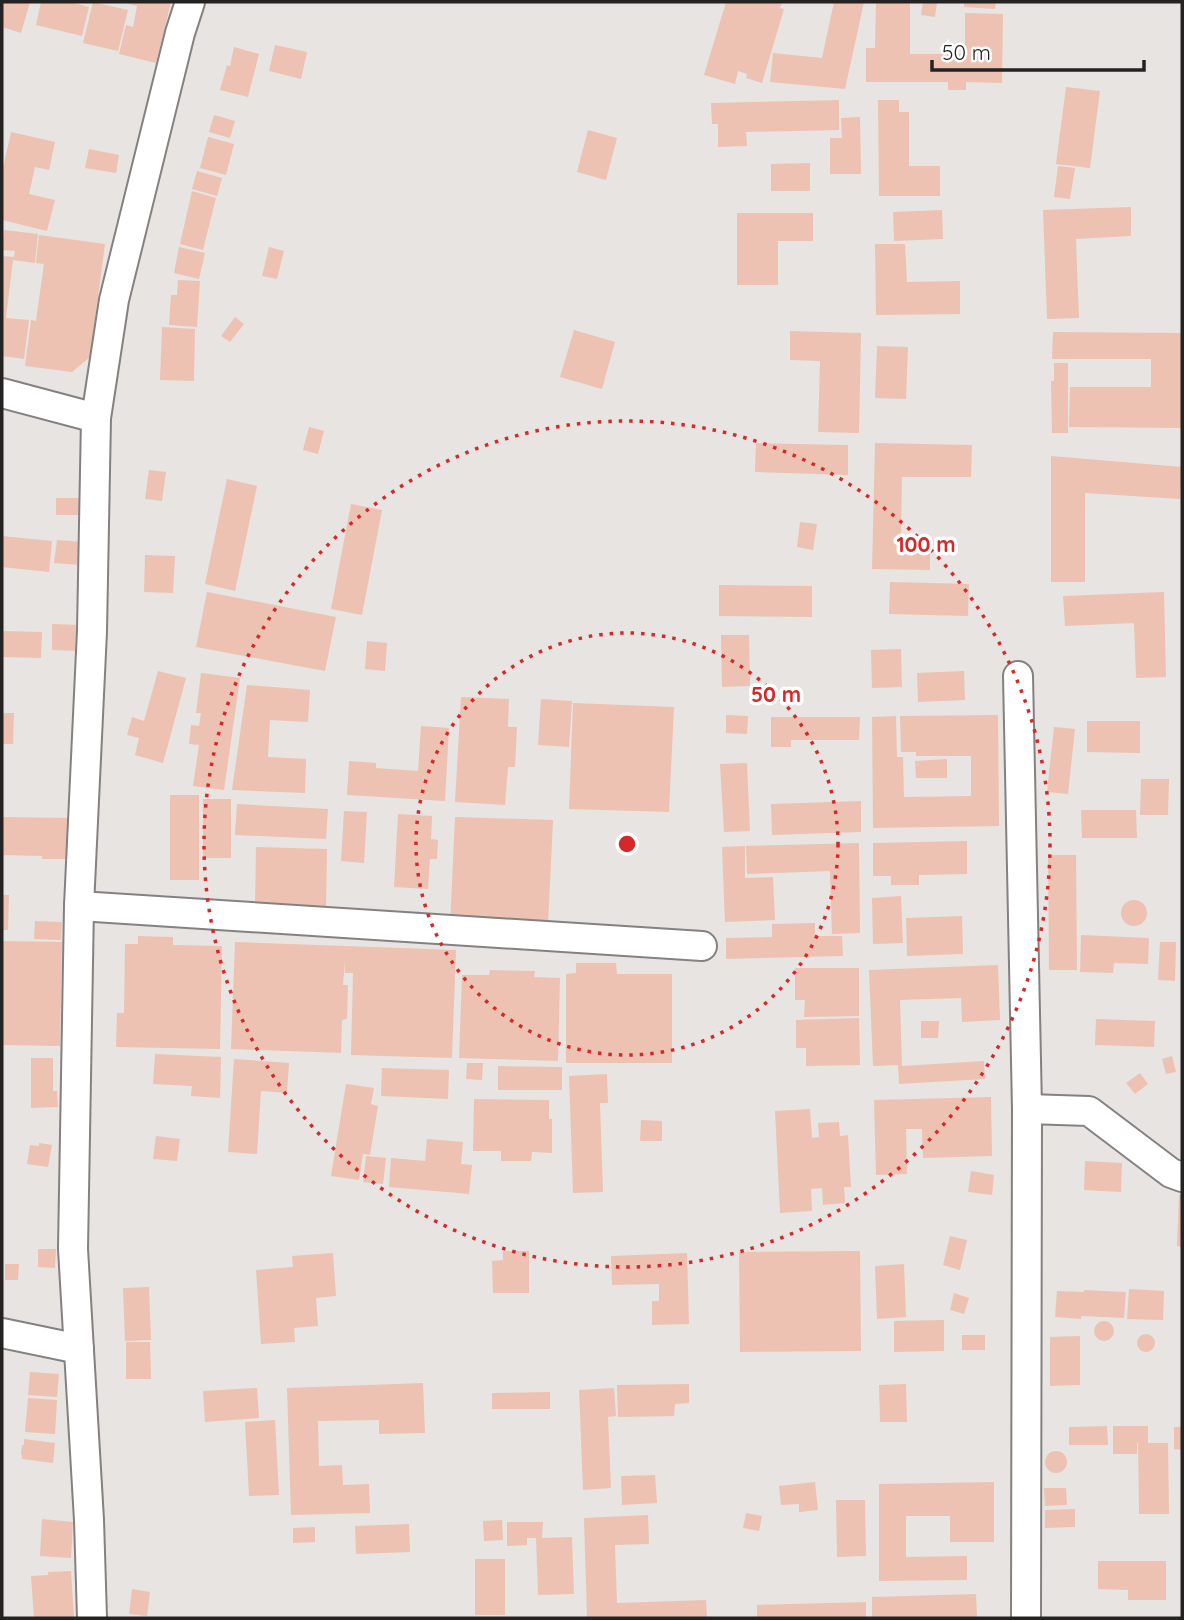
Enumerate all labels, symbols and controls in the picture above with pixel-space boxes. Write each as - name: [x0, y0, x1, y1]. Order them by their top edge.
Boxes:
- scale bar: [932, 28, 1144, 72]
- text: 50 m: [942, 39, 991, 65]
- text: 100 m: [896, 531, 956, 557]
- text: 50 m: [751, 681, 801, 707]
- centre of rings: [615, 832, 639, 856]

